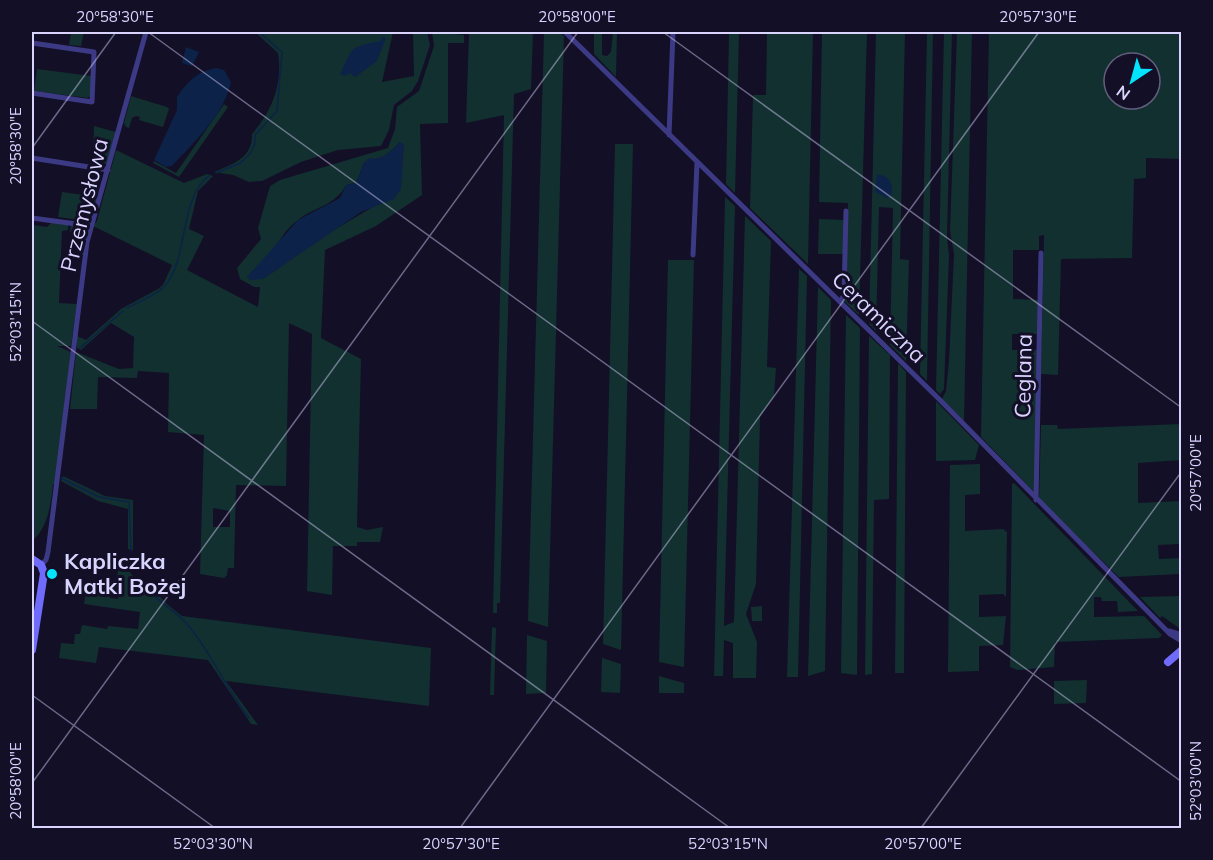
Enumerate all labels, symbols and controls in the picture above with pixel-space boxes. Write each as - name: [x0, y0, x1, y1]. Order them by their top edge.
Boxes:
- text: 20°58'30"E: [76, 7, 154, 26]
- text: 20°58'00"E: [538, 7, 616, 26]
- text: 20°57'30"E: [999, 7, 1077, 26]
- north arrow: [1102, 51, 1162, 111]
- text: N: [1112, 81, 1134, 105]
- text: 20°58'30"E: [6, 107, 25, 185]
- street label: Przemysłowa: [54, 135, 114, 275]
- street label: Ceramiczna: [826, 265, 932, 369]
- text: 52°03'15"N: [6, 282, 25, 362]
- street label: Ceglana: [1008, 334, 1038, 418]
- text: 20°57'00"E: [1186, 434, 1205, 512]
- place label: Kapliczka Matki Bożej: [64, 547, 186, 600]
- marker: Kapliczka Matki Bożej: [45, 567, 59, 581]
- text: 52°03'00"N: [1186, 741, 1205, 821]
- text: 20°58'00"E: [6, 742, 25, 820]
- text: 52°03'30"N: [173, 834, 253, 853]
- text: 20°57'30"E: [422, 834, 500, 853]
- text: 52°03'15"N: [688, 834, 768, 853]
- text: 20°57'00"E: [884, 834, 962, 853]

